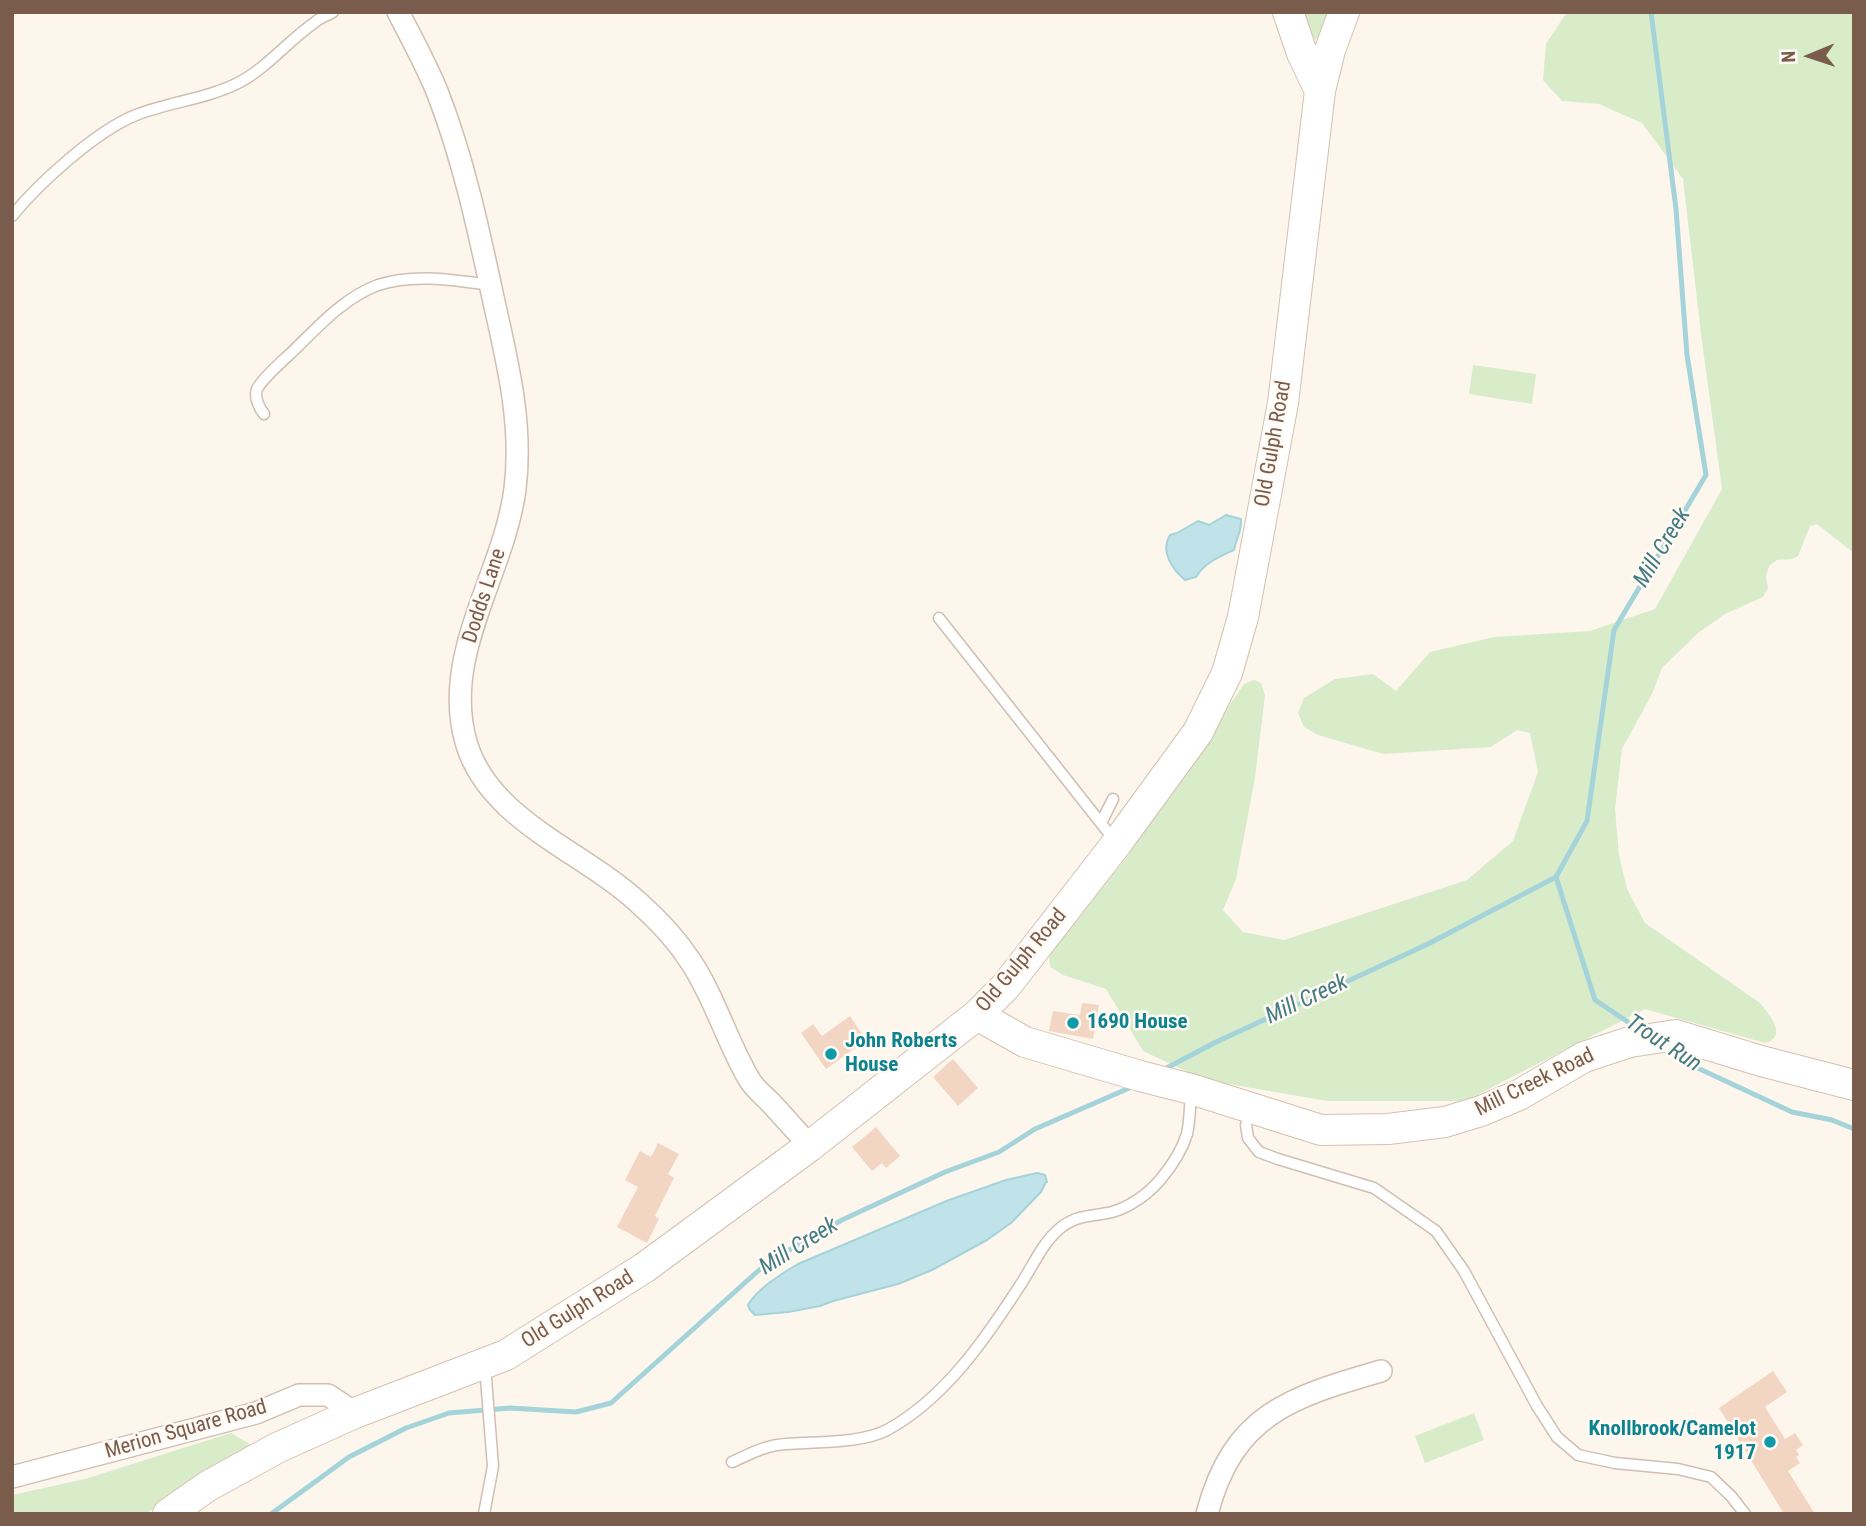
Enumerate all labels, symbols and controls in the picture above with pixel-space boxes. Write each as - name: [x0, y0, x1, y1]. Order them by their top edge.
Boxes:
- north arrow: [1775, 21, 1845, 91]
- text: N: [1777, 51, 1800, 63]
- street label: Old Gulph Road: [1251, 379, 1297, 509]
- water label: Mill Creek: [1629, 503, 1697, 593]
- street label: Dodds Lane: [458, 546, 512, 646]
- street label: Old Gulph Road: [971, 904, 1073, 1018]
- water label: Mill Creek: [1261, 969, 1353, 1031]
- water label: Trout Run: [1620, 1009, 1706, 1079]
- place label: 1690 House: [1087, 1010, 1188, 1036]
- marker: 1690 House: [1065, 1015, 1081, 1031]
- place label: John Roberts House: [845, 1029, 957, 1079]
- street label: Mill Creek Road: [1471, 1043, 1599, 1123]
- marker: John Roberts House: [823, 1046, 839, 1062]
- water label: Mill Creek: [755, 1212, 843, 1282]
- street label: Old Gulph Road: [517, 1266, 639, 1354]
- street label: Merion Square Road: [102, 1395, 270, 1465]
- place label: Knollbrook/Camelot 1917: [1588, 1417, 1756, 1467]
- marker: Knollbrook/Camelot 1917: [1762, 1434, 1778, 1450]

